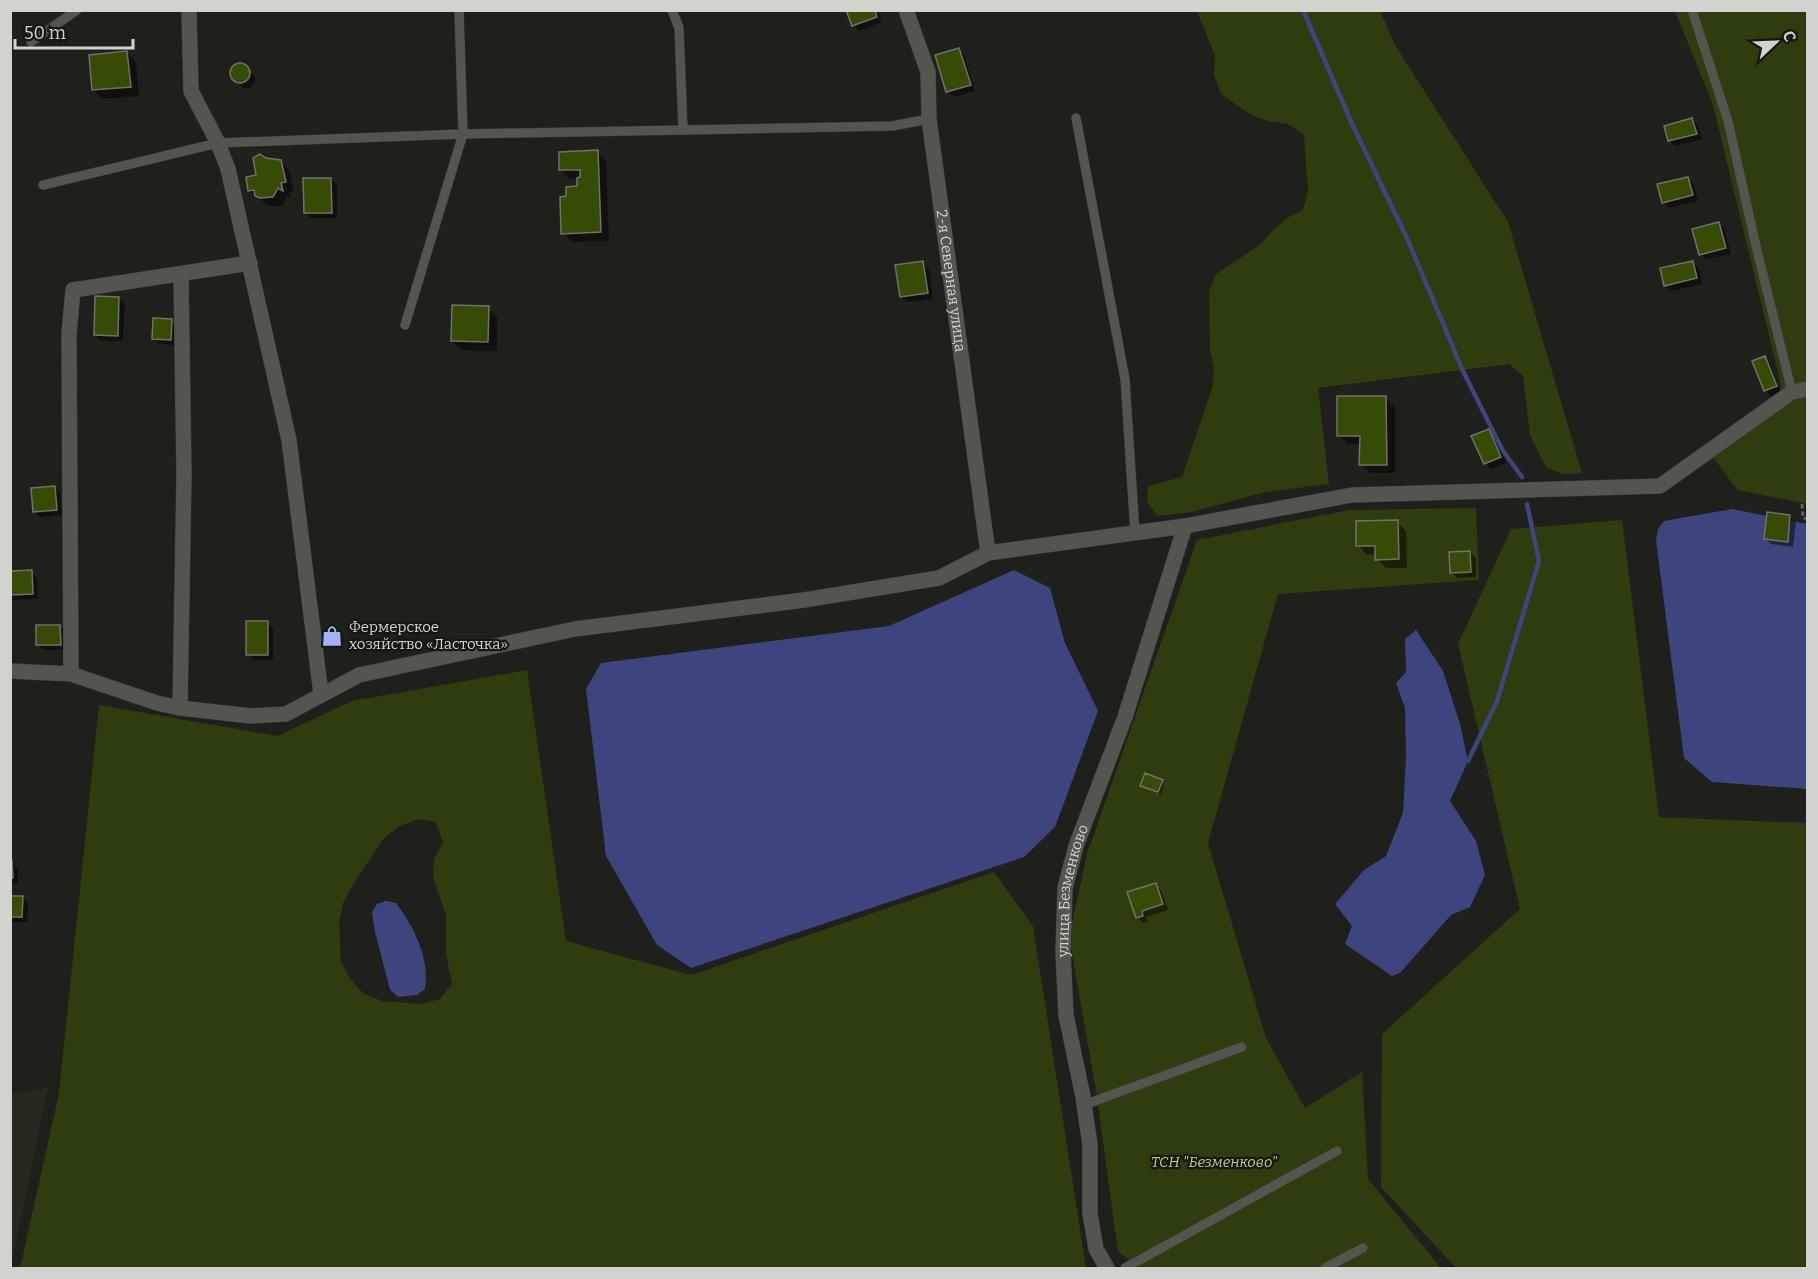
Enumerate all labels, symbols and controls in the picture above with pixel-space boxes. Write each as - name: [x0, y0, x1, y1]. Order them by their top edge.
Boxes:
- scale bar: [15, 12, 134, 50]
- north arrow: [1746, 12, 1806, 72]
- text: 50 m: [24, 22, 66, 44]
- text: С: [1779, 28, 1800, 45]
- street label: 2-я Северная улица: [932, 209, 970, 353]
- place label: Фермерское хозяйство «Ласточка»: [349, 618, 508, 653]
- shop icon: Фермерское хозяйство «Ласточка»: [320, 624, 344, 648]
- street label: улица Безменково: [1054, 822, 1092, 959]
- park label: ТСН "Безменково": [1151, 1153, 1277, 1171]

